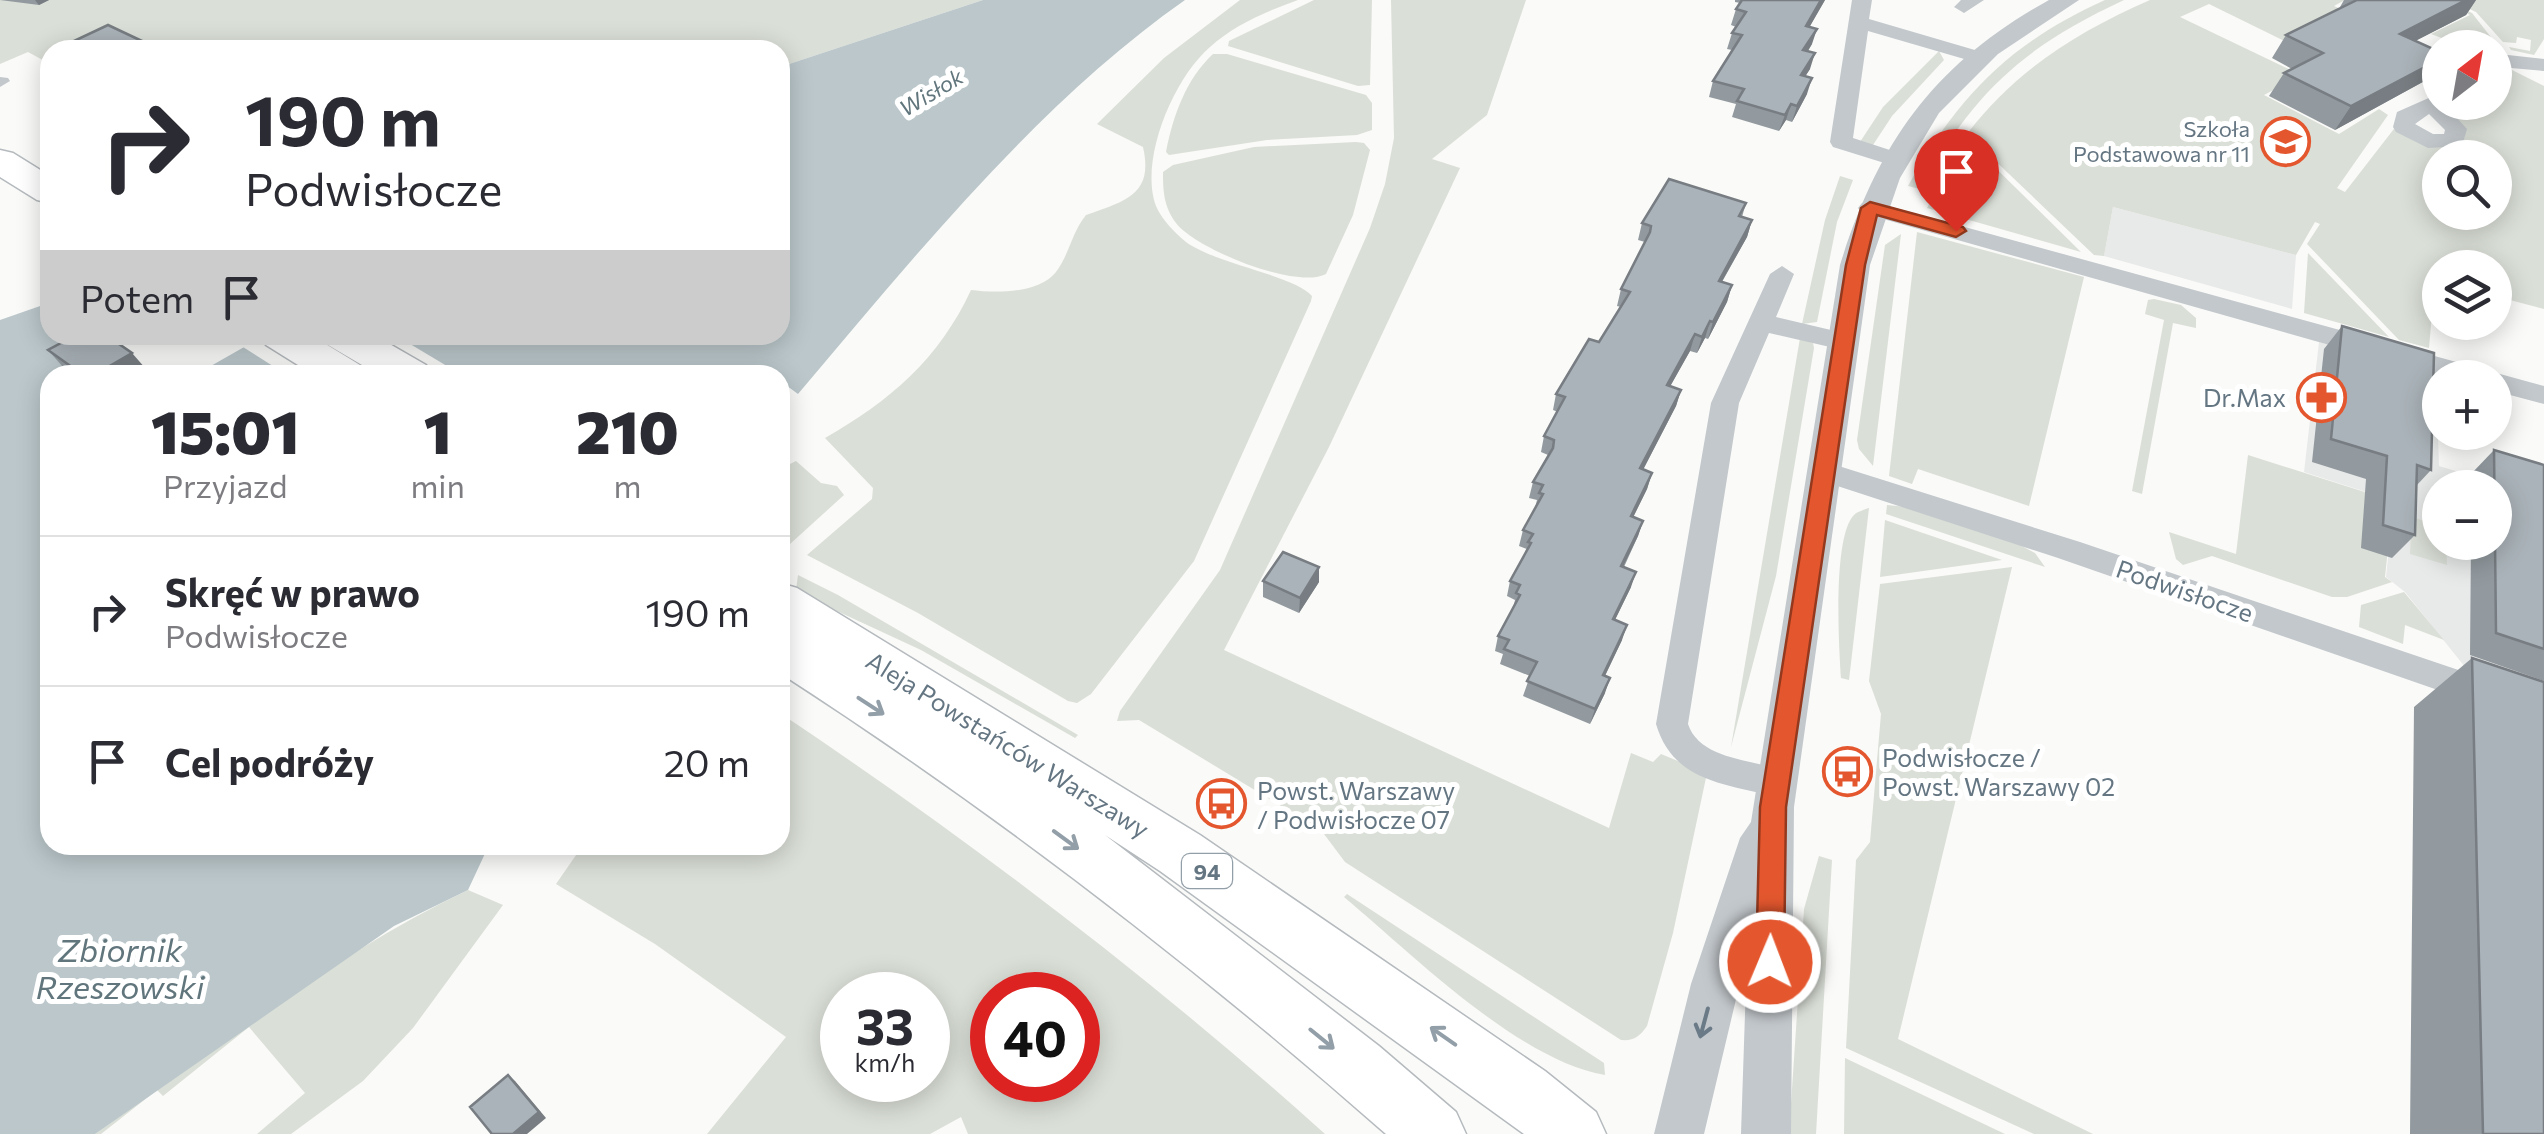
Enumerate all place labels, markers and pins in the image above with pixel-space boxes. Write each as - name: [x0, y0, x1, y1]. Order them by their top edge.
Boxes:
- place label: Szkoła Podstawowa nr 11: [2073, 115, 2250, 167]
- school or university icon: Szkoła Podstawowa nr 11: [2259, 115, 2311, 167]
- pin: [1914, 129, 1999, 232]
- pharmacy icon: Dr.Max: [2295, 371, 2347, 423]
- place label: Dr.Max: [2203, 382, 2286, 412]
- place label: Podwisłocze / Powst. Warszawy 02: [1882, 742, 2115, 801]
- bus stop icon: Podwisłocze / Powst. Warszawy 02: [1821, 745, 1873, 797]
- place label: Powst. Warszawy / Podwisłocze 07: [1257, 775, 1455, 834]
- bus stop icon: Powst. Warszawy / Podwisłocze 07: [1196, 778, 1248, 830]

